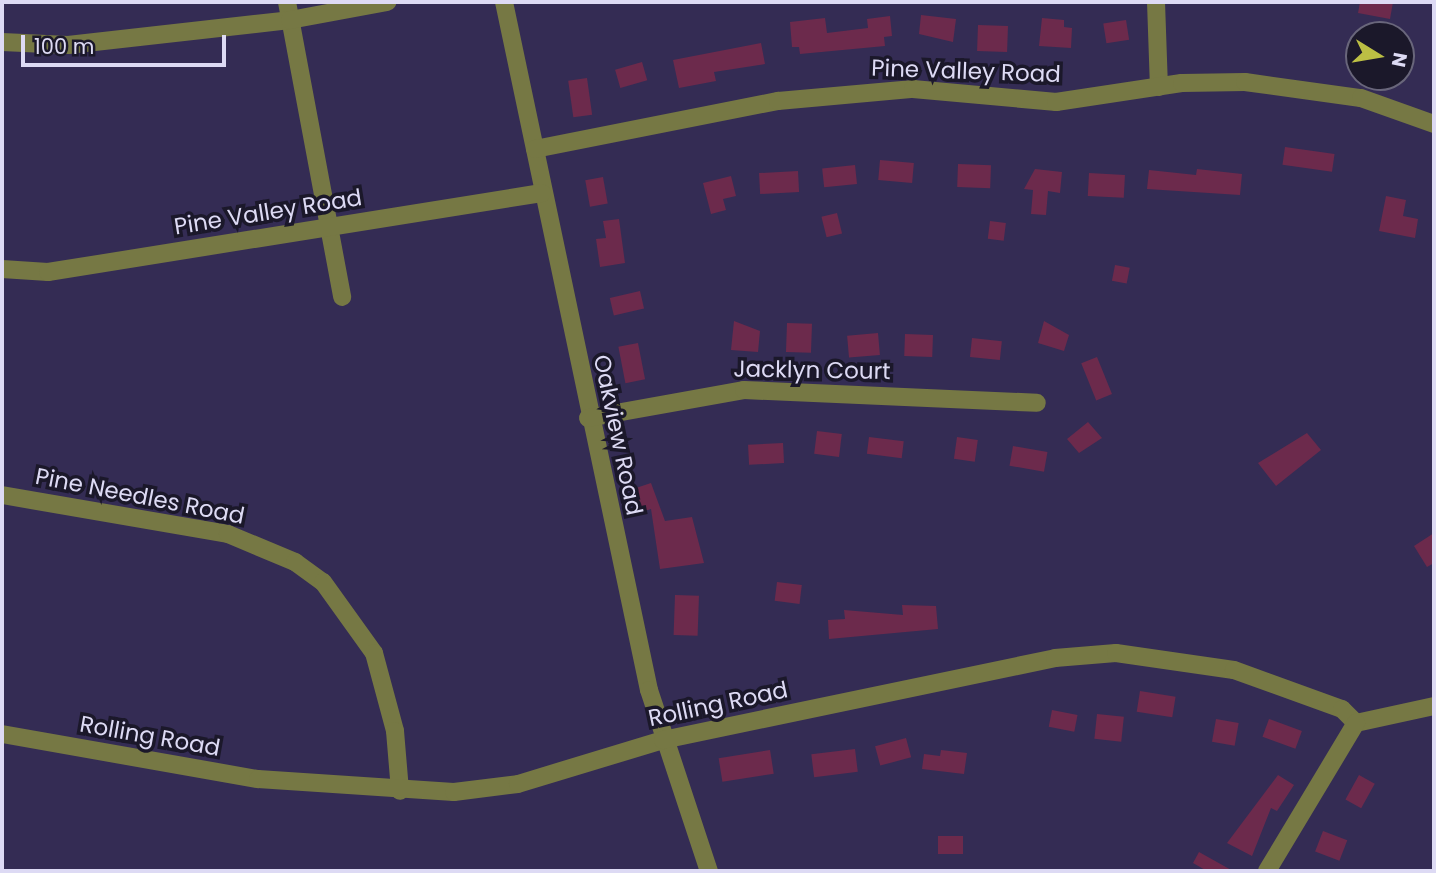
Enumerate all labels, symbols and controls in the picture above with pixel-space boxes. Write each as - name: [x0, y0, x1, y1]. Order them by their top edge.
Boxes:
- scale bar: [24, 21, 229, 65]
- north arrow: [1345, 21, 1415, 91]
- text: 100 m: [34, 32, 94, 61]
- text: N: [1385, 50, 1414, 69]
- street label: Pine Valley Road: [871, 54, 1061, 88]
- street label: Pine Valley Road: [172, 184, 364, 240]
- street label: Oakview Road: [588, 352, 648, 518]
- street label: Jacklyn Court: [733, 355, 891, 385]
- street label: Pine Needles Road: [33, 462, 247, 530]
- street label: Rolling Road: [646, 676, 790, 732]
- street label: Rolling Road: [78, 710, 222, 762]

